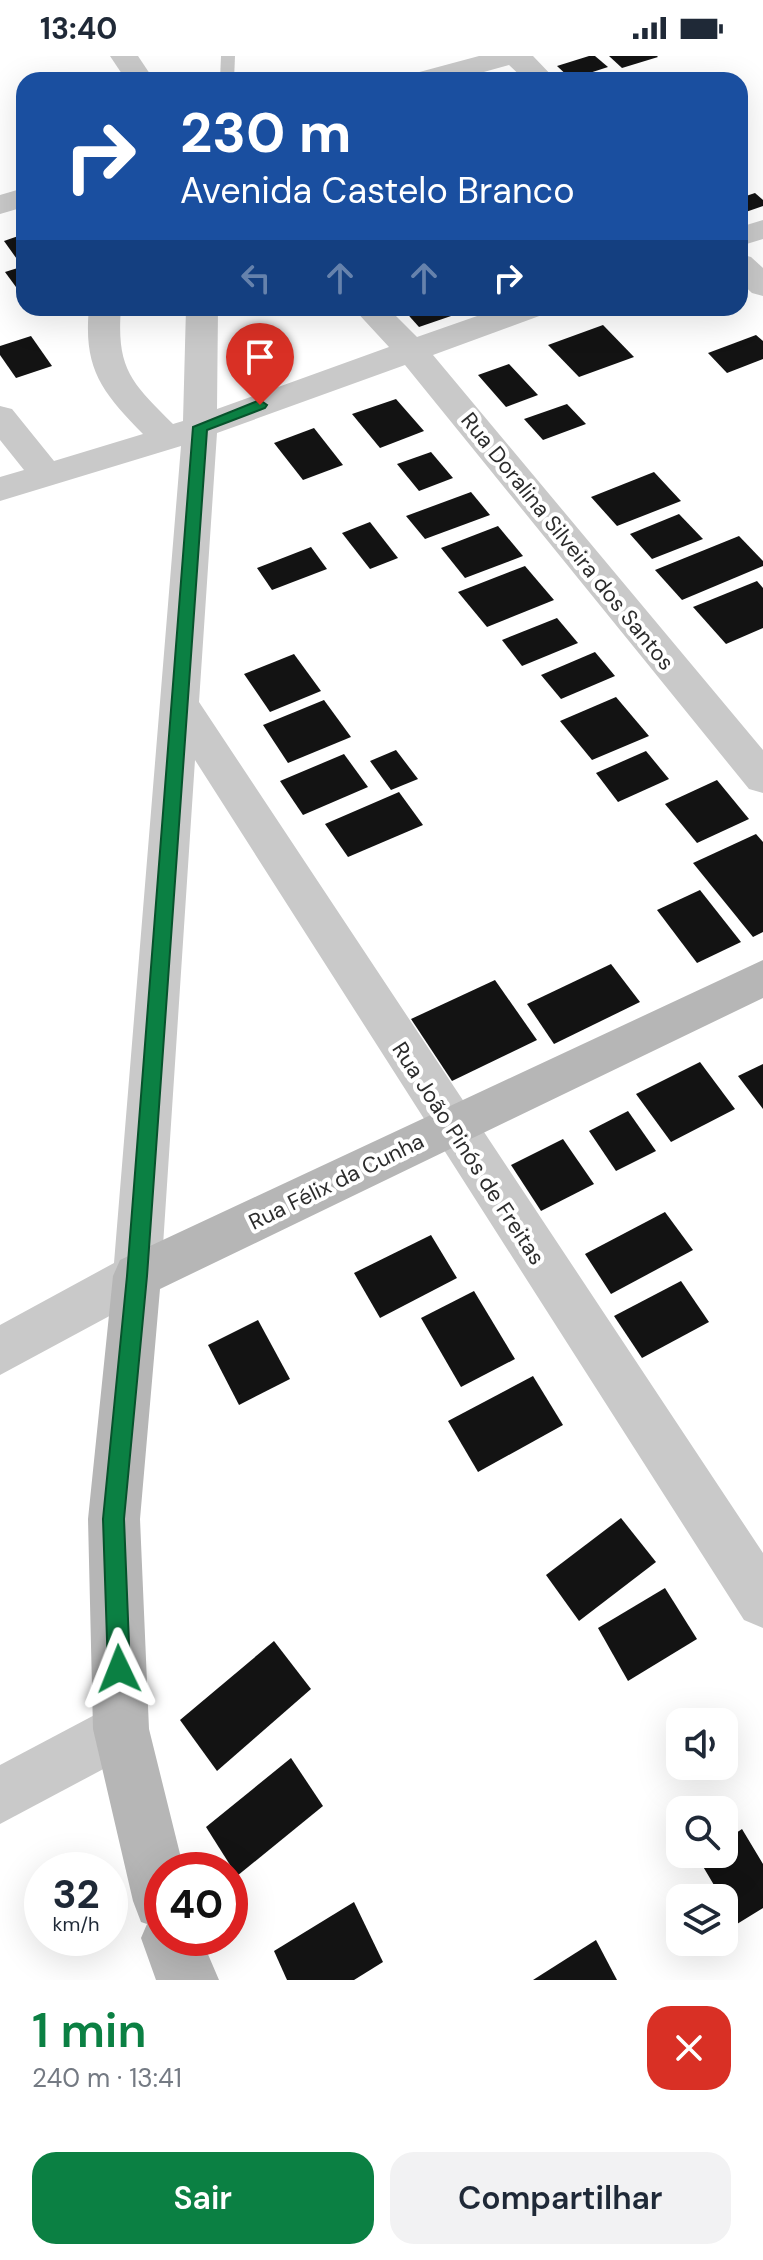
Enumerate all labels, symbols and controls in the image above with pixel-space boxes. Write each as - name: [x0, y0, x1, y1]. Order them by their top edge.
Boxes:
- text: 13:40: [40, 9, 117, 48]
- text: 230 m: [180, 96, 351, 169]
- icon: right: [48, 104, 152, 208]
- text: Avenida Castelo Branco: [180, 167, 575, 214]
- icon: left: [234, 256, 278, 300]
- icon: ahead: [318, 256, 362, 300]
- icon: ahead: [402, 256, 446, 300]
- icon: right: [486, 256, 530, 300]
- pin: [226, 323, 294, 405]
- icon: arrive: [238, 335, 282, 379]
- street label: Rua Doralina Silveira dos Santos: [455, 406, 681, 676]
- street label: Rua João Pinós de Freitas: [386, 1036, 552, 1270]
- street label: Rua Félix da Cunha: [244, 1126, 429, 1236]
- position arrow: [77, 1627, 161, 1711]
- map controls: [666, 1708, 738, 1956]
- button: sound: [666, 1708, 738, 1780]
- button: search: [666, 1796, 738, 1868]
- speed limit sign: 40: [144, 1852, 248, 1956]
- text: 32: [52, 1868, 100, 1920]
- button: layers: [666, 1884, 738, 1956]
- text: km/h: [52, 1911, 100, 1937]
- text: 1 min: [32, 1999, 147, 2062]
- button: close: [647, 2006, 731, 2090]
- text: 240 m · 13:41: [32, 2061, 182, 2095]
- button: Sair: [32, 2152, 374, 2244]
- button: Compartilhar: [390, 2152, 731, 2244]

